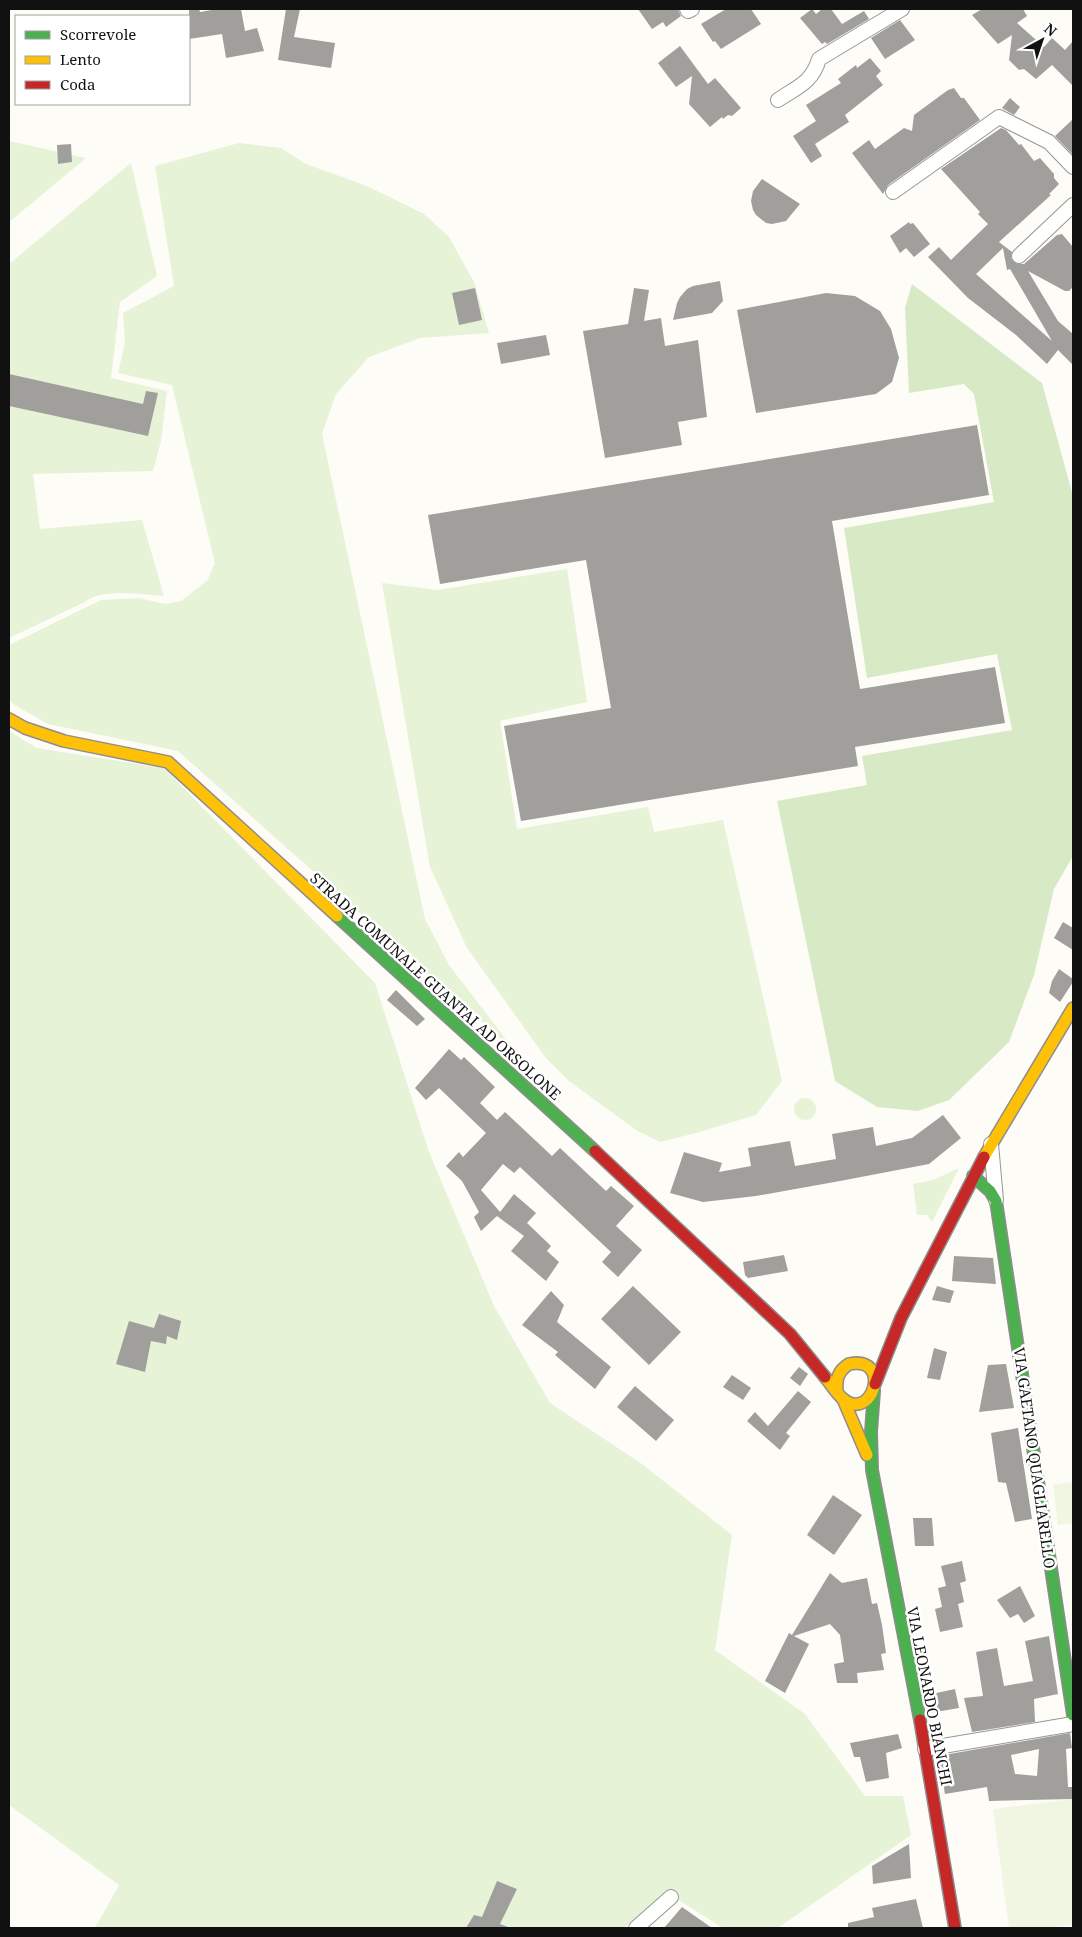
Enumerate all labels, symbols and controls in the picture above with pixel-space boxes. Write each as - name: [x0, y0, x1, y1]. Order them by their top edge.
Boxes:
- legend: [15, 15, 190, 105]
- north arrow: [1017, 15, 1067, 65]
- text: N: [1040, 19, 1061, 40]
- text: Scorrevole: [60, 24, 136, 44]
- text: Lento: [60, 49, 101, 69]
- text: Coda: [60, 74, 96, 94]
- street label: STRADA COMUNALE GUANTAI AD ORSOLONE: [306, 868, 566, 1104]
- street label: VIA GAETANO QUAGLIARELLO: [1010, 1346, 1060, 1570]
- street label: VIA LEONARDO BIANCHI: [903, 1605, 957, 1787]

